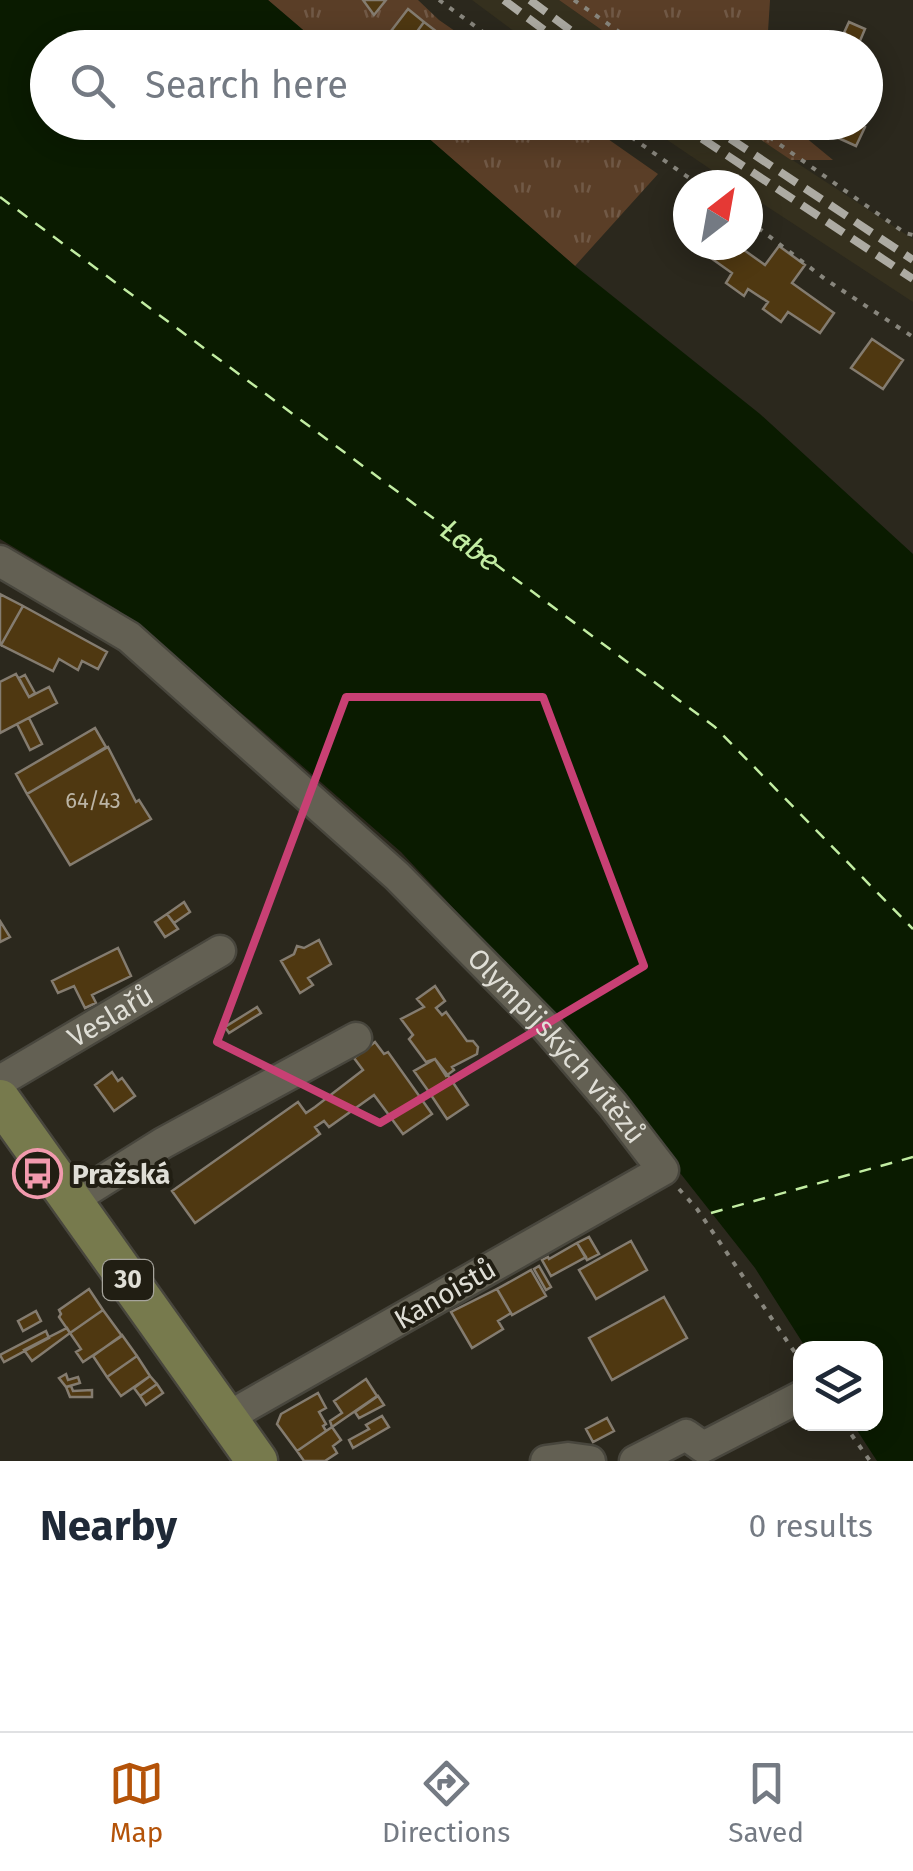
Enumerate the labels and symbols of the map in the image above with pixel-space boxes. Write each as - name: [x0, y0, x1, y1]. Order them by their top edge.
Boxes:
- north arrow: [673, 170, 763, 260]
- water label: Labe: [434, 512, 506, 579]
- house number: 64/43: [65, 787, 121, 814]
- street label: Olympijských vítězů: [461, 941, 653, 1150]
- street label: Veslařů: [61, 978, 159, 1054]
- bus stop icon: Pražská: [11, 1148, 63, 1200]
- place label: Pražská: [72, 1158, 170, 1191]
- street label: Kanoistů: [388, 1252, 502, 1336]
- road number: 30: [103, 1260, 153, 1300]

